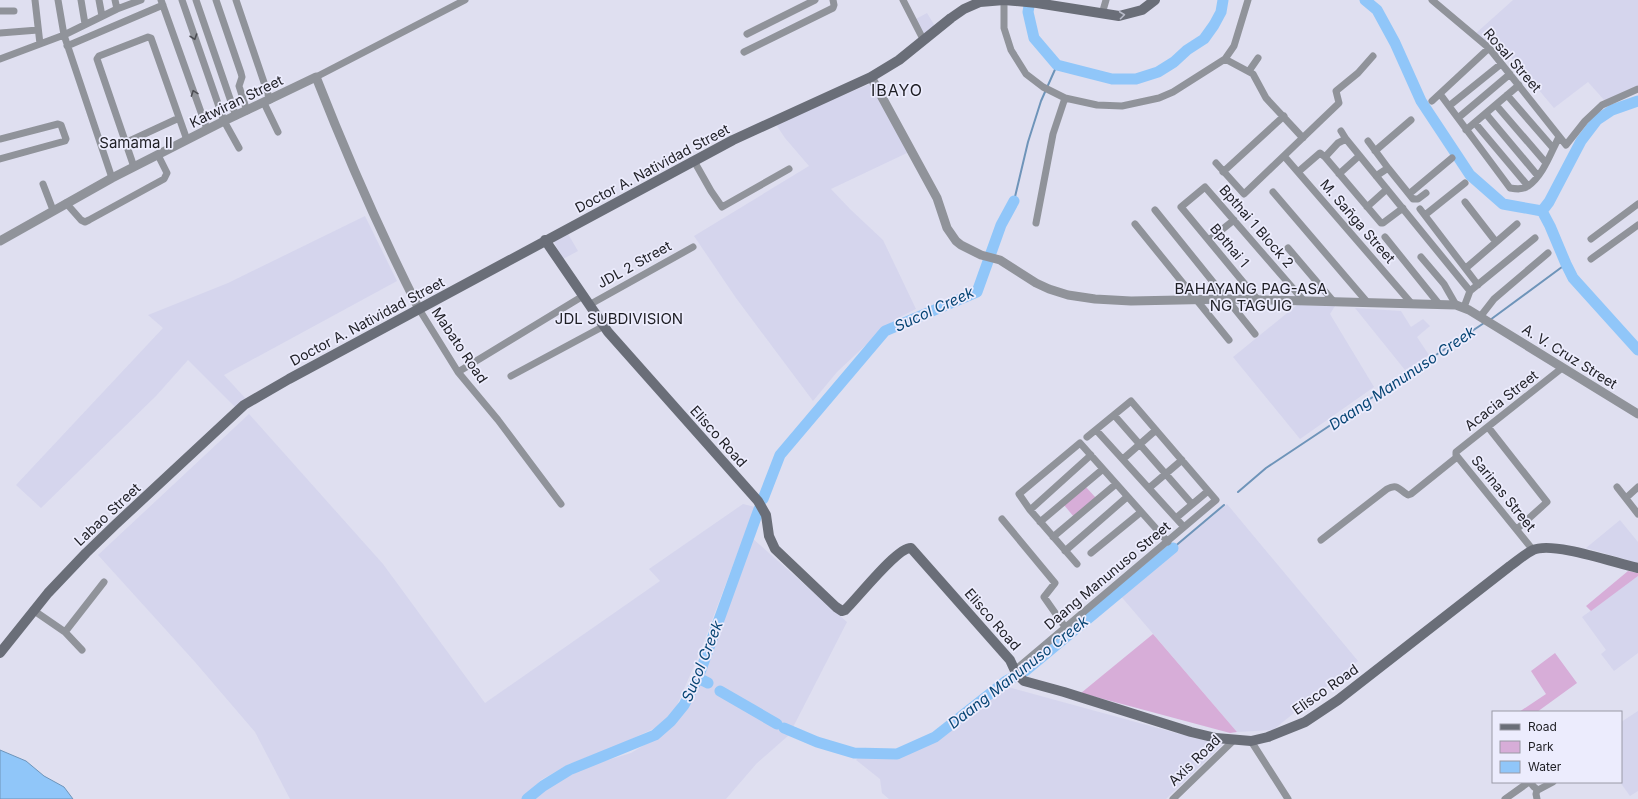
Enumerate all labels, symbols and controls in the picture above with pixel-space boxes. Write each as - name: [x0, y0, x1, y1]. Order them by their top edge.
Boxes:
- one-way arrow: [1119, 11, 1125, 20]
- street label: Rosal Street: [1481, 25, 1546, 96]
- one-way arrow: [190, 33, 198, 40]
- street label: Katwiran Street: [187, 71, 286, 131]
- district label: IBAYO: [871, 80, 923, 100]
- one-way arrow: [190, 89, 199, 96]
- street label: Doctor A. Natividad Street: [572, 120, 732, 216]
- district label: Samama Ⅱ: [99, 133, 173, 152]
- street label: M. Sañga Street: [1317, 176, 1399, 267]
- street label: Bpthai 1 Block 2: [1216, 181, 1298, 271]
- street label: Bpthai 1: [1207, 220, 1253, 270]
- street label: JDL 2 Street: [594, 237, 674, 291]
- street label: Doctor A. Natividad Street: [287, 273, 447, 369]
- district label: BAHAYANG PAG-ASA NG TAGUIG: [1175, 279, 1327, 315]
- water label: Sucol Creek: [891, 282, 978, 336]
- street label: Mabato Road: [428, 304, 492, 386]
- district label: JDL SUBDIVISION: [555, 309, 683, 328]
- street label: A. V. Cruz Street: [1519, 320, 1621, 392]
- water label: Daang Manunuso Creek: [1325, 321, 1480, 434]
- street label: Acacia Street: [1461, 366, 1541, 434]
- street label: Elisco Road: [687, 402, 751, 470]
- street label: Sarinas Street: [1468, 452, 1540, 535]
- street label: Labao Street: [70, 479, 144, 549]
- street label: Daang Manunuso Street: [1040, 517, 1174, 633]
- street label: Elisco Road: [961, 584, 1025, 654]
- water label: Daang Manunuso Creek: [944, 611, 1093, 733]
- water label: Sucol Creek: [677, 617, 727, 704]
- street label: Elisco Road: [1289, 660, 1361, 718]
- legend: [1492, 711, 1622, 783]
- text: Road: [1528, 719, 1557, 734]
- street label: Axis Road: [1164, 731, 1224, 789]
- text: Park: [1528, 739, 1554, 754]
- text: Water: [1528, 759, 1562, 774]

